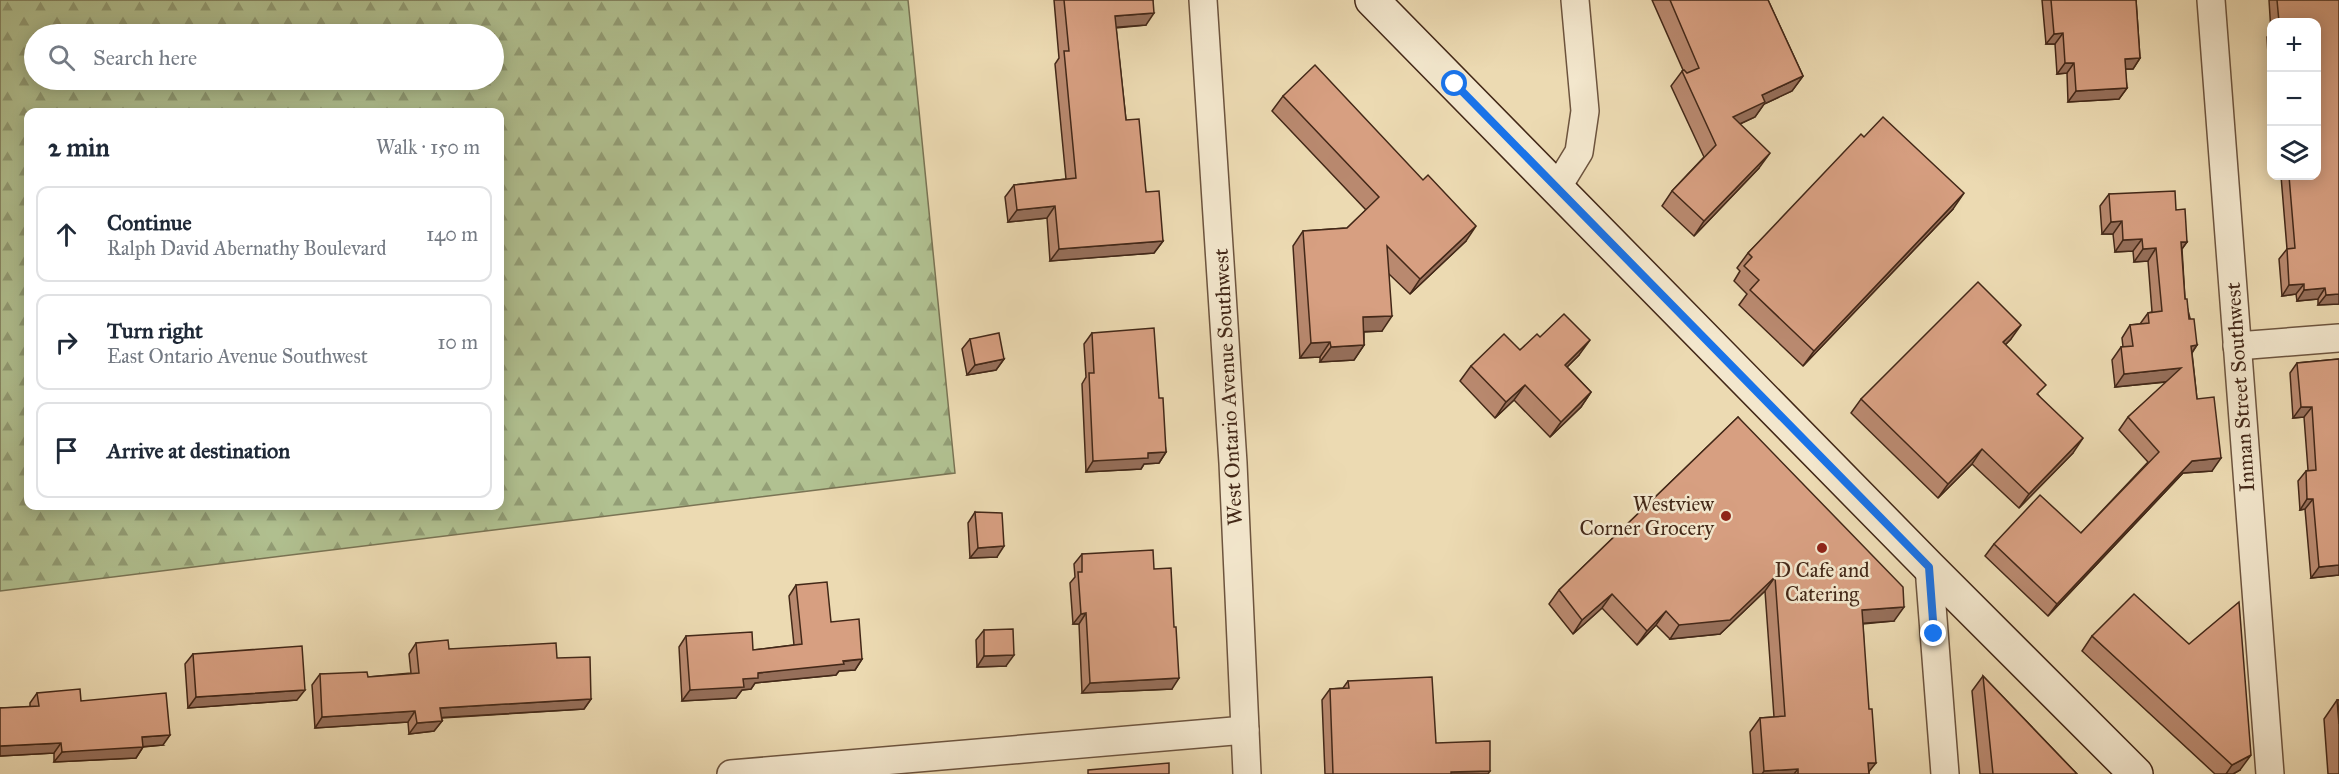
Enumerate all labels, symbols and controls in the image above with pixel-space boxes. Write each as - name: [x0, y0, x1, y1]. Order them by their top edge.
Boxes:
- map controls: [2267, 18, 2321, 180]
- button: +: [2267, 18, 2321, 72]
- search box: [24, 24, 504, 90]
- icon: search: [45, 41, 78, 74]
- text: Search here: [93, 44, 197, 71]
- route start: [1441, 70, 1467, 96]
- button: −: [2267, 72, 2321, 126]
- button: layers: [2267, 126, 2321, 180]
- text: 2 min: [48, 131, 109, 163]
- text: Walk · 150 m: [376, 135, 480, 159]
- text: Continue: [107, 209, 192, 236]
- icon: ahead: [50, 218, 83, 251]
- text: 140 m: [426, 222, 478, 246]
- text: Ralph David Abernathy Boulevard: [107, 236, 387, 260]
- street label: West Ontario Avenue Southwest: [1208, 247, 1248, 526]
- street label: Inman Street Southwest: [2220, 281, 2260, 493]
- text: Turn right: [107, 317, 203, 344]
- icon: right: [50, 326, 83, 359]
- text: 10 m: [437, 330, 478, 354]
- text: East Ontario Avenue Southwest: [107, 344, 368, 368]
- icon: arrive: [50, 434, 83, 467]
- text: Arrive at destination: [107, 437, 290, 464]
- place label: Westview Corner Grocery: [1579, 491, 1715, 541]
- marker: Westview Corner Grocery: [1719, 509, 1733, 523]
- marker: D Cafe and Catering: [1815, 541, 1829, 555]
- place label: D Cafe and Catering: [1774, 557, 1870, 607]
- route end: [1920, 620, 1946, 646]

